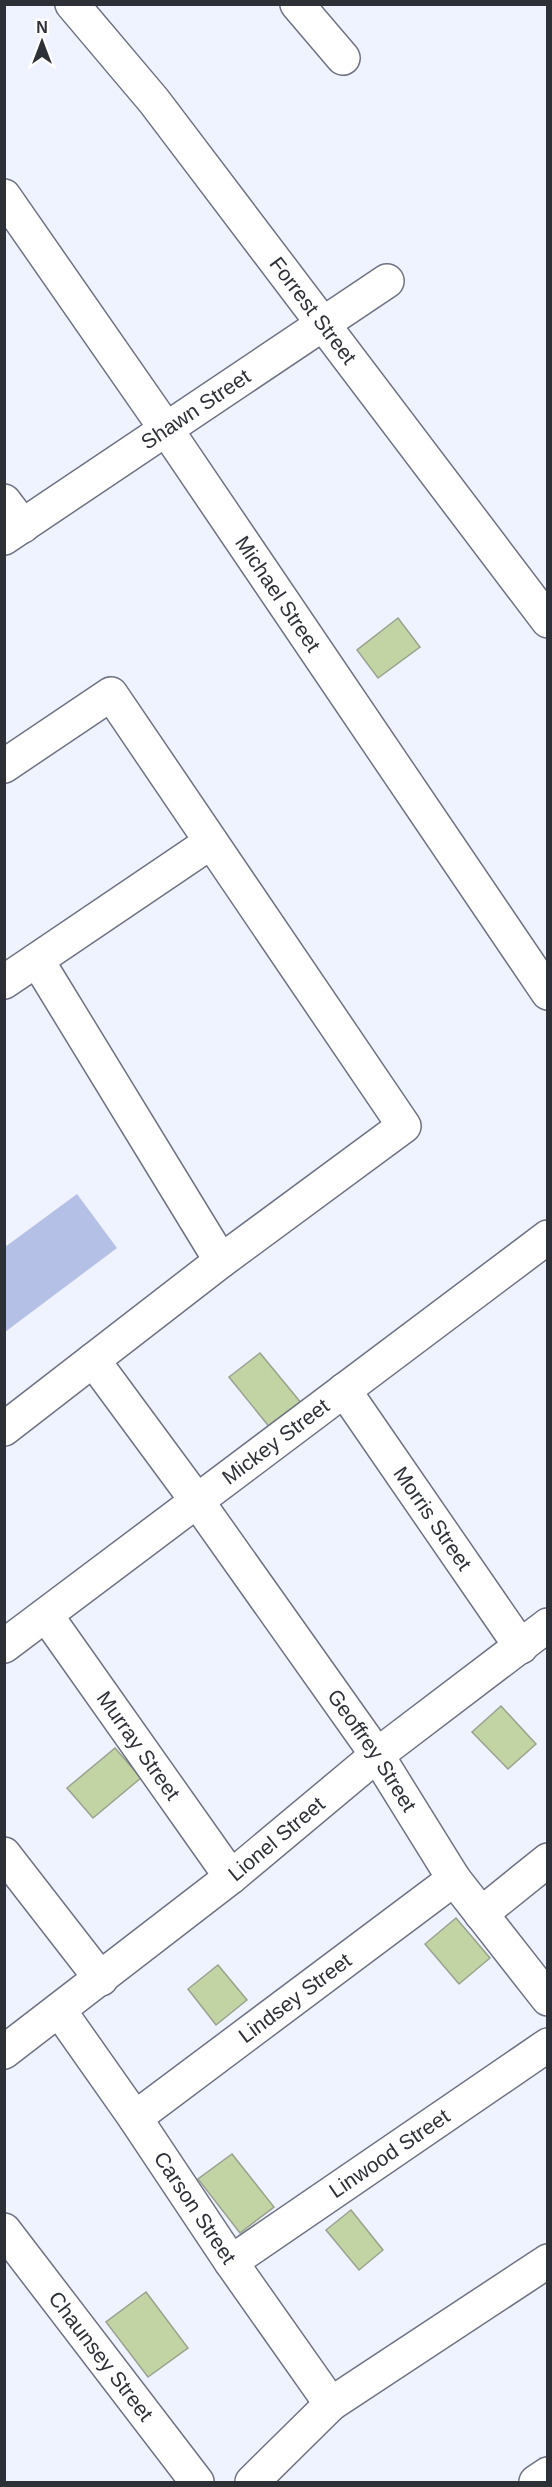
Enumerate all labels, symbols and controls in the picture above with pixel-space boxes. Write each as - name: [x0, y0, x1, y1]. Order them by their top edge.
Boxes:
- north arrow: [12, 12, 72, 72]
- text: N: [36, 19, 48, 36]
- street label: Forrest Street: [265, 252, 361, 369]
- street label: Shawn Street: [137, 364, 254, 454]
- street label: Michael Street: [231, 532, 325, 656]
- street label: Mickey Street: [218, 1394, 333, 1489]
- street label: Morris Street: [389, 1462, 477, 1574]
- street label: Geoffrey Street: [323, 1685, 421, 1816]
- street label: Murray Street: [93, 1687, 185, 1804]
- street label: Lionel Street: [224, 1792, 329, 1885]
- street label: Lindsey Street: [234, 1948, 356, 2047]
- street label: Linwood Street: [325, 2104, 454, 2202]
- street label: Carson Street: [150, 2147, 241, 2268]
- street label: Chaunsey Street: [44, 2287, 158, 2425]

